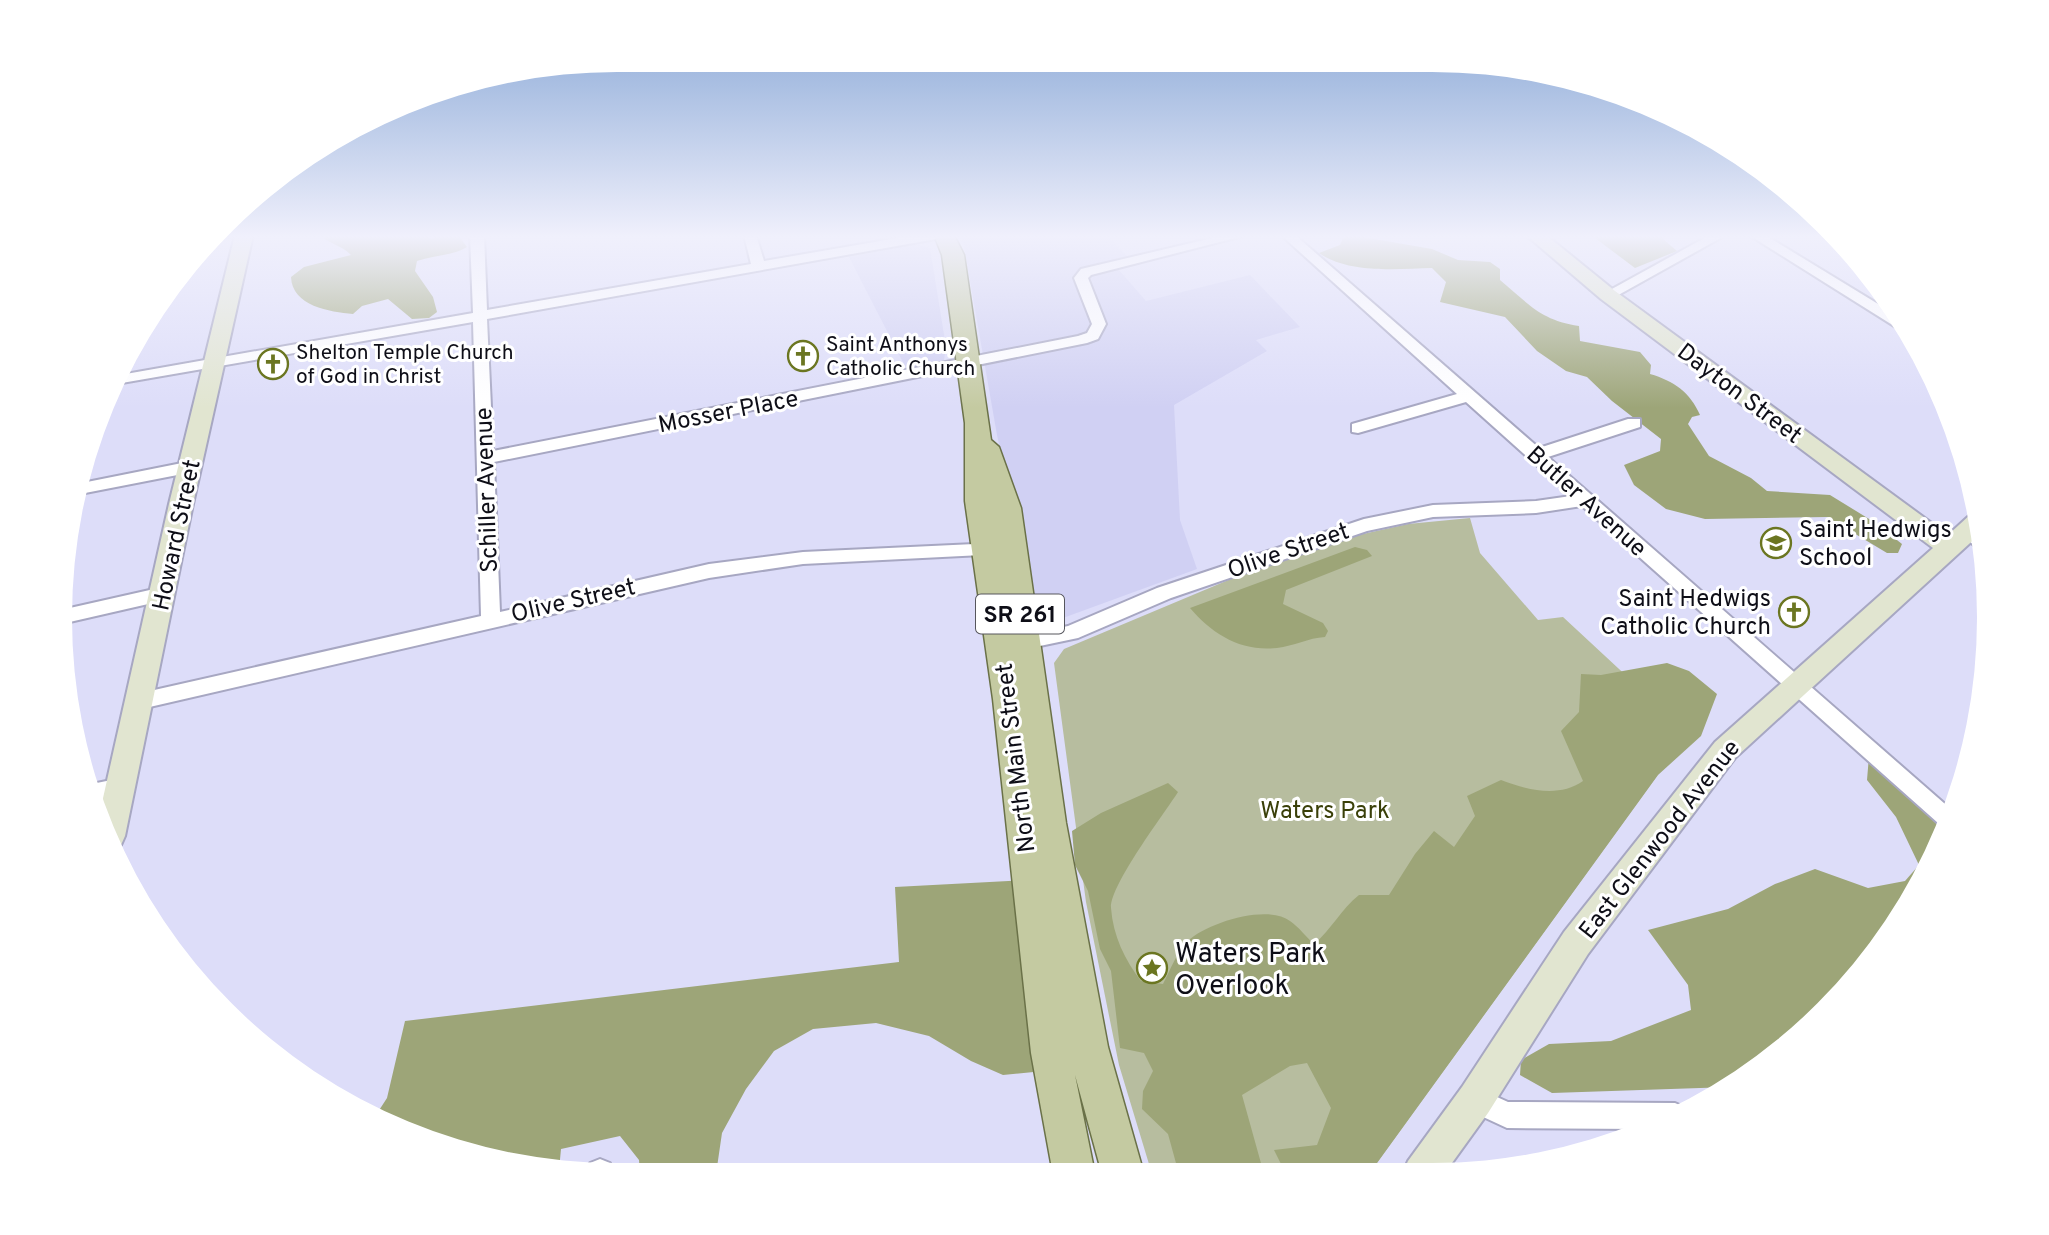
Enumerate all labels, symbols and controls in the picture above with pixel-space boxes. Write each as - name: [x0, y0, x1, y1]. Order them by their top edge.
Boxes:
- place label: Saint Anthonys Catholic Church: [826, 332, 975, 383]
- street label: Dayton Street: [1670, 338, 1807, 451]
- church icon: Saint Anthonys Catholic Church: [786, 339, 820, 373]
- place label: Shelton Temple Church of God in Christ: [296, 340, 514, 391]
- church icon: Shelton Temple Church of God in Christ: [256, 347, 290, 381]
- street label: Mosser Place: [656, 385, 801, 441]
- street label: Schiller Avenue: [470, 407, 506, 573]
- street label: Butler Avenue: [1519, 441, 1652, 564]
- street label: Howard Street: [147, 457, 209, 614]
- place label: Saint Hedwigs School: [1799, 516, 1952, 574]
- street label: Olive Street: [1224, 517, 1353, 587]
- school or university icon: Saint Hedwigs School: [1759, 526, 1793, 560]
- street label: Olive Street: [508, 573, 639, 631]
- place label: Saint Hedwigs Catholic Church: [1600, 585, 1771, 643]
- road number: SR 261: [976, 594, 1064, 634]
- church icon: Saint Hedwigs Catholic Church: [1777, 595, 1811, 629]
- street label: North Main Street: [991, 661, 1043, 854]
- street label: East Glenwood Avenue: [1573, 735, 1748, 946]
- park label: Waters Park: [1260, 797, 1390, 827]
- place label: Waters Park Overlook: [1175, 937, 1326, 1005]
- place icon: Waters Park Overlook: [1135, 951, 1169, 985]

